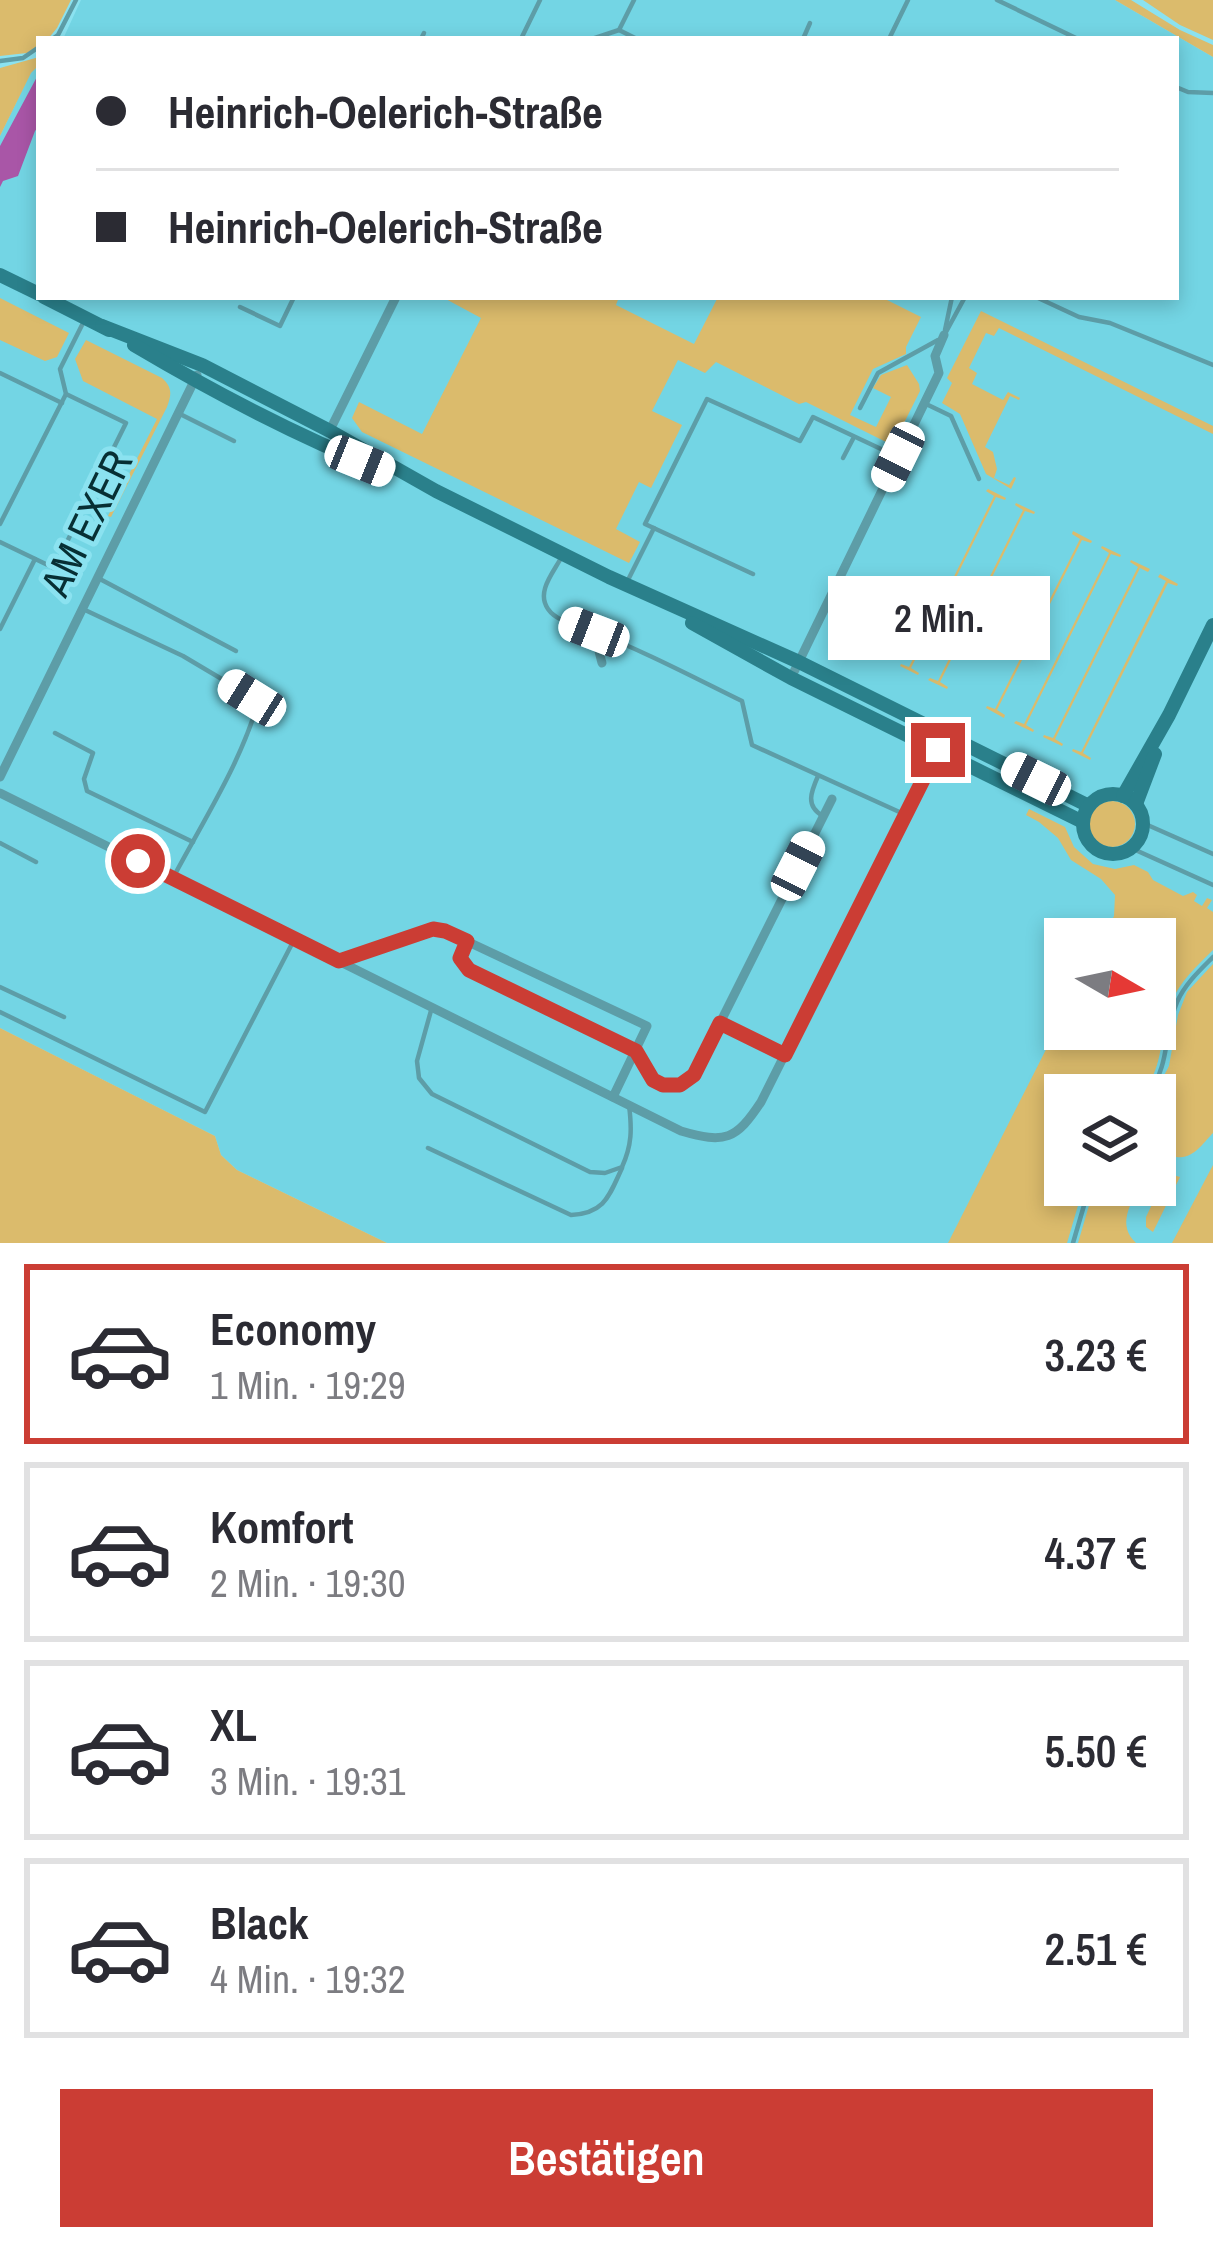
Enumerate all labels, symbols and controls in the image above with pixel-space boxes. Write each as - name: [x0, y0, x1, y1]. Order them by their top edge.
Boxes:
- text: Heinrich-Oelerich-Straße: [168, 81, 603, 142]
- text: Heinrich-Oelerich-Straße: [168, 196, 603, 257]
- car: [866, 417, 930, 497]
- car: [320, 431, 400, 491]
- street label: AM EXER: [26, 441, 145, 606]
- callout: 2 Min.: [827, 576, 1049, 660]
- text: 2 Min.: [894, 592, 984, 644]
- car: [554, 602, 634, 662]
- car: [212, 664, 292, 732]
- route end: [911, 723, 965, 777]
- car: [996, 747, 1076, 811]
- car: [766, 826, 830, 906]
- route start: [111, 834, 165, 888]
- north arrow: [1044, 918, 1176, 1050]
- map controls: [1044, 918, 1176, 1206]
- button: layers: [1044, 1074, 1176, 1206]
- text: Economy: [210, 1298, 376, 1359]
- icon: car: [66, 1300, 174, 1408]
- text: 3.23 €: [1044, 1324, 1147, 1385]
- text: 1 Min. · 19:29: [210, 1359, 406, 1411]
- text: Komfort: [210, 1496, 353, 1557]
- icon: car: [66, 1498, 174, 1606]
- text: 4.37 €: [1044, 1522, 1147, 1583]
- text: 2 Min. · 19:30: [210, 1557, 406, 1609]
- text: XL: [210, 1694, 257, 1755]
- icon: car: [66, 1696, 174, 1804]
- text: 5.50 €: [1044, 1720, 1147, 1781]
- text: 3 Min. · 19:31: [210, 1755, 406, 1807]
- text: Black: [210, 1892, 308, 1953]
- icon: car: [66, 1894, 174, 2002]
- text: 2.51 €: [1044, 1918, 1147, 1979]
- text: 4 Min. · 19:32: [210, 1953, 406, 2005]
- button: Bestätigen: [60, 2089, 1153, 2227]

